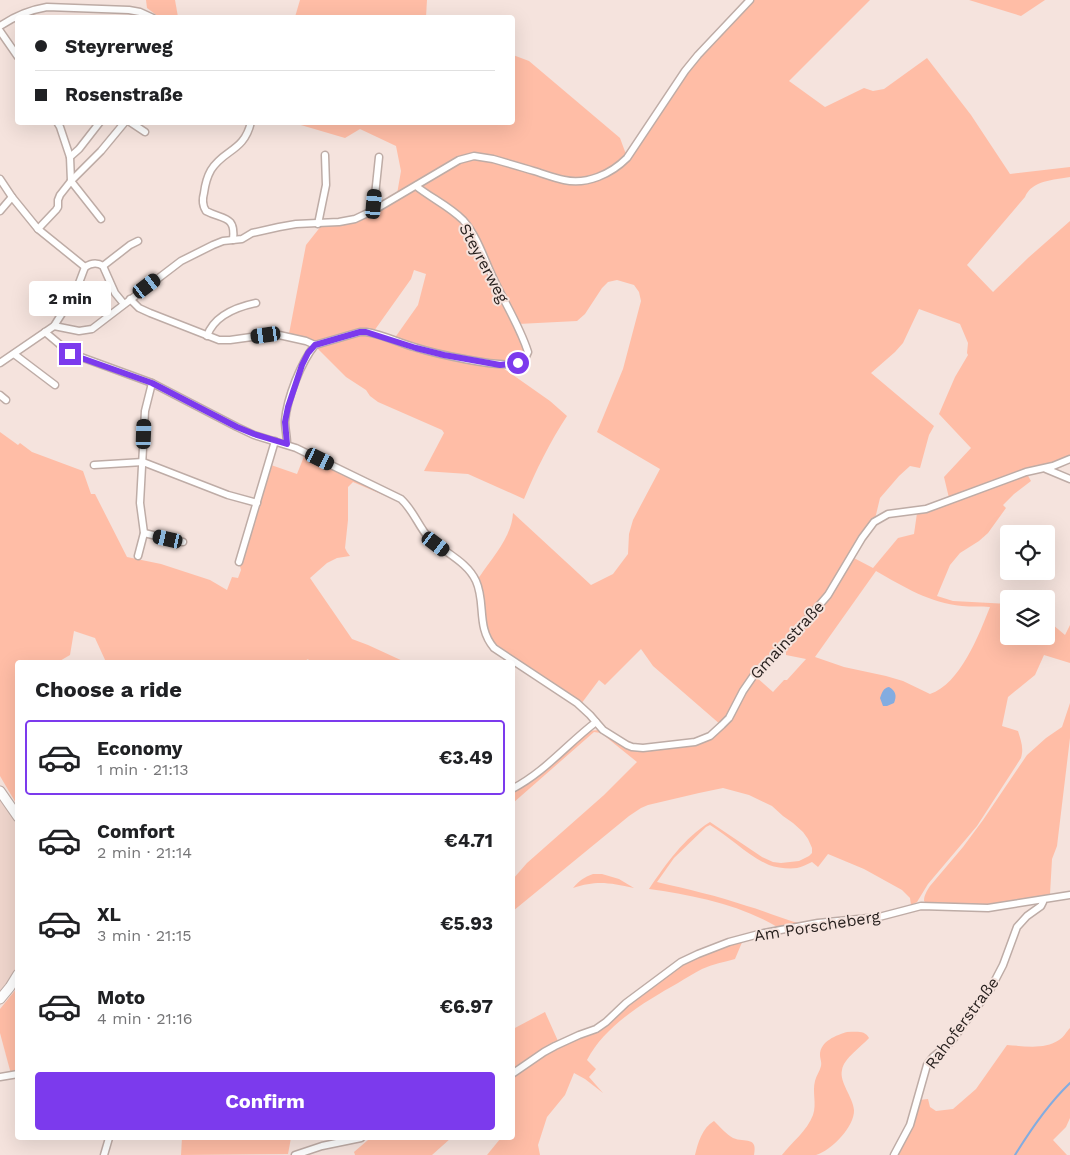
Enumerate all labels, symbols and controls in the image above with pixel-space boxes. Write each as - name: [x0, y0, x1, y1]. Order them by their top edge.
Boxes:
- text: Steyrerweg: [65, 35, 173, 58]
- text: Rosenstraße: [65, 83, 183, 106]
- car: [365, 188, 382, 220]
- street label: Steyrerweg: [455, 220, 513, 306]
- car: [130, 271, 163, 301]
- callout: 2 min: [29, 282, 111, 316]
- text: 2 min: [48, 289, 92, 308]
- car: [250, 325, 281, 345]
- route end: [59, 343, 81, 365]
- route start: [507, 352, 529, 374]
- car: [135, 419, 152, 449]
- car: [303, 446, 336, 472]
- map controls: [1000, 525, 1055, 645]
- button: locate: [1000, 525, 1055, 580]
- car: [151, 528, 184, 550]
- car: [419, 529, 452, 559]
- button: layers: [1000, 590, 1055, 645]
- street label: Gmainstraße: [746, 597, 828, 683]
- text: Choose a ride: [35, 677, 182, 702]
- icon: car: [37, 735, 82, 780]
- text: Economy: [97, 737, 182, 760]
- text: €3.49: [439, 746, 493, 769]
- text: 1 min · 21:13: [97, 760, 189, 779]
- icon: car: [37, 818, 82, 863]
- text: Comfort: [97, 820, 175, 843]
- text: €4.71: [444, 829, 493, 852]
- text: 2 min · 21:14: [97, 843, 192, 862]
- icon: car: [37, 901, 82, 946]
- text: XL: [97, 903, 121, 926]
- street label: Am Porscheberg: [753, 907, 882, 945]
- text: €5.93: [440, 912, 493, 935]
- text: 3 min · 21:15: [97, 926, 192, 945]
- street label: Rahoferstraße: [921, 973, 1003, 1073]
- icon: car: [37, 984, 82, 1029]
- text: Moto: [97, 986, 145, 1009]
- text: €6.97: [440, 995, 493, 1018]
- text: 4 min · 21:16: [97, 1009, 192, 1028]
- button: Confirm: [35, 1072, 495, 1130]

